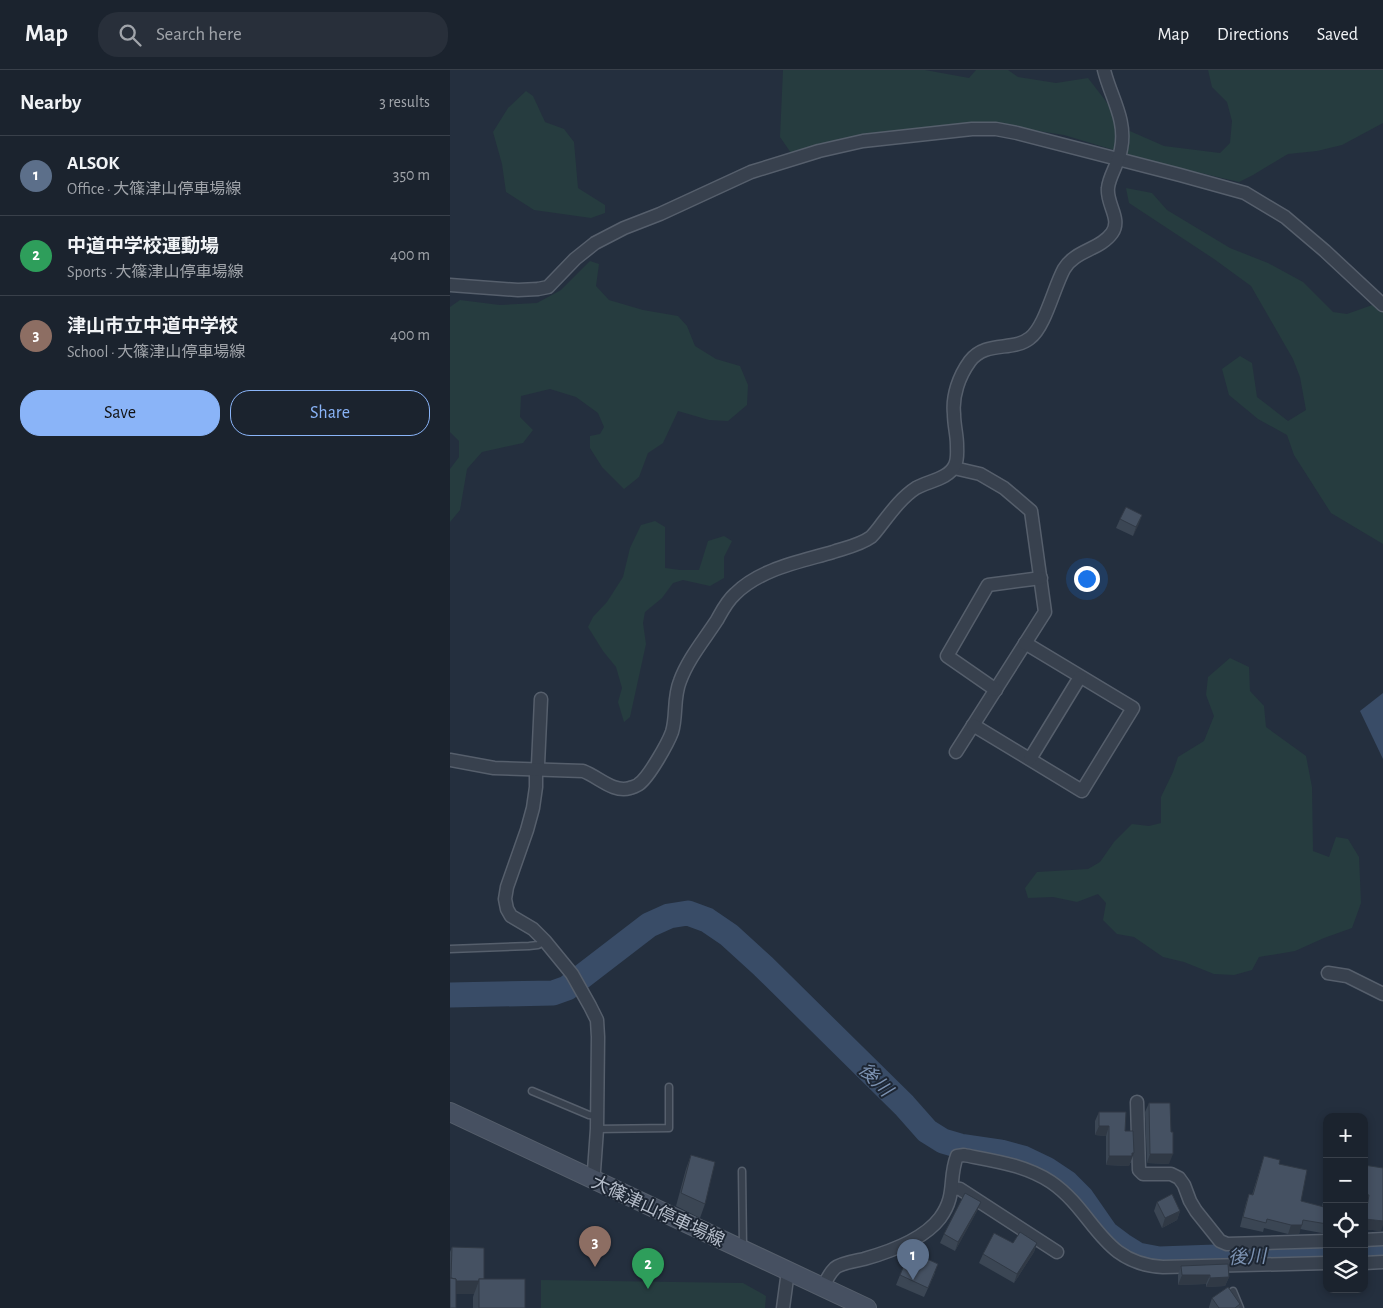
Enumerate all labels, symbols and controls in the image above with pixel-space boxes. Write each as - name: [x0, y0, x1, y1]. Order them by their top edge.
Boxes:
- search box: [98, 12, 448, 57]
- icon: search: [116, 21, 144, 49]
- text: Map: [25, 22, 68, 46]
- text: Search here: [156, 25, 242, 44]
- text: Map: [1158, 26, 1189, 44]
- text: Directions: [1217, 26, 1289, 44]
- text: Saved: [1317, 26, 1358, 44]
- text: Nearby: [20, 92, 81, 113]
- text: 3 results: [379, 94, 430, 110]
- text: ALSOK: [67, 154, 119, 173]
- text: 1: [33, 167, 39, 183]
- text: 350 m: [393, 167, 430, 183]
- text: Office · 大篠津山停車場線: [67, 181, 241, 197]
- text: 中道中学校運動場: [67, 237, 219, 256]
- text: 2: [32, 247, 40, 263]
- text: 400 m: [390, 247, 430, 263]
- text: Sports · 大篠津山停車場線: [67, 264, 244, 280]
- text: 津山市立中道中学校: [67, 317, 238, 336]
- text: 3: [33, 327, 39, 343]
- text: 400 m: [390, 327, 430, 343]
- text: School · 大篠津山停車場線: [67, 344, 245, 360]
- button: Save: [20, 390, 220, 436]
- button: Share: [230, 390, 430, 436]
- your location: [1074, 566, 1100, 592]
- water label: 後川: [855, 1059, 897, 1102]
- map controls: [1323, 1113, 1368, 1293]
- button: +: [1323, 1113, 1368, 1158]
- button: −: [1323, 1158, 1368, 1203]
- street label: 大篠津山停車場線: [589, 1172, 727, 1250]
- button: locate: [1323, 1203, 1368, 1248]
- pin: 3: [579, 1226, 611, 1267]
- pin: 1: [897, 1239, 929, 1280]
- water label: 後川: [1228, 1246, 1268, 1268]
- pin: 2: [632, 1248, 664, 1289]
- button: layers: [1323, 1248, 1368, 1293]

